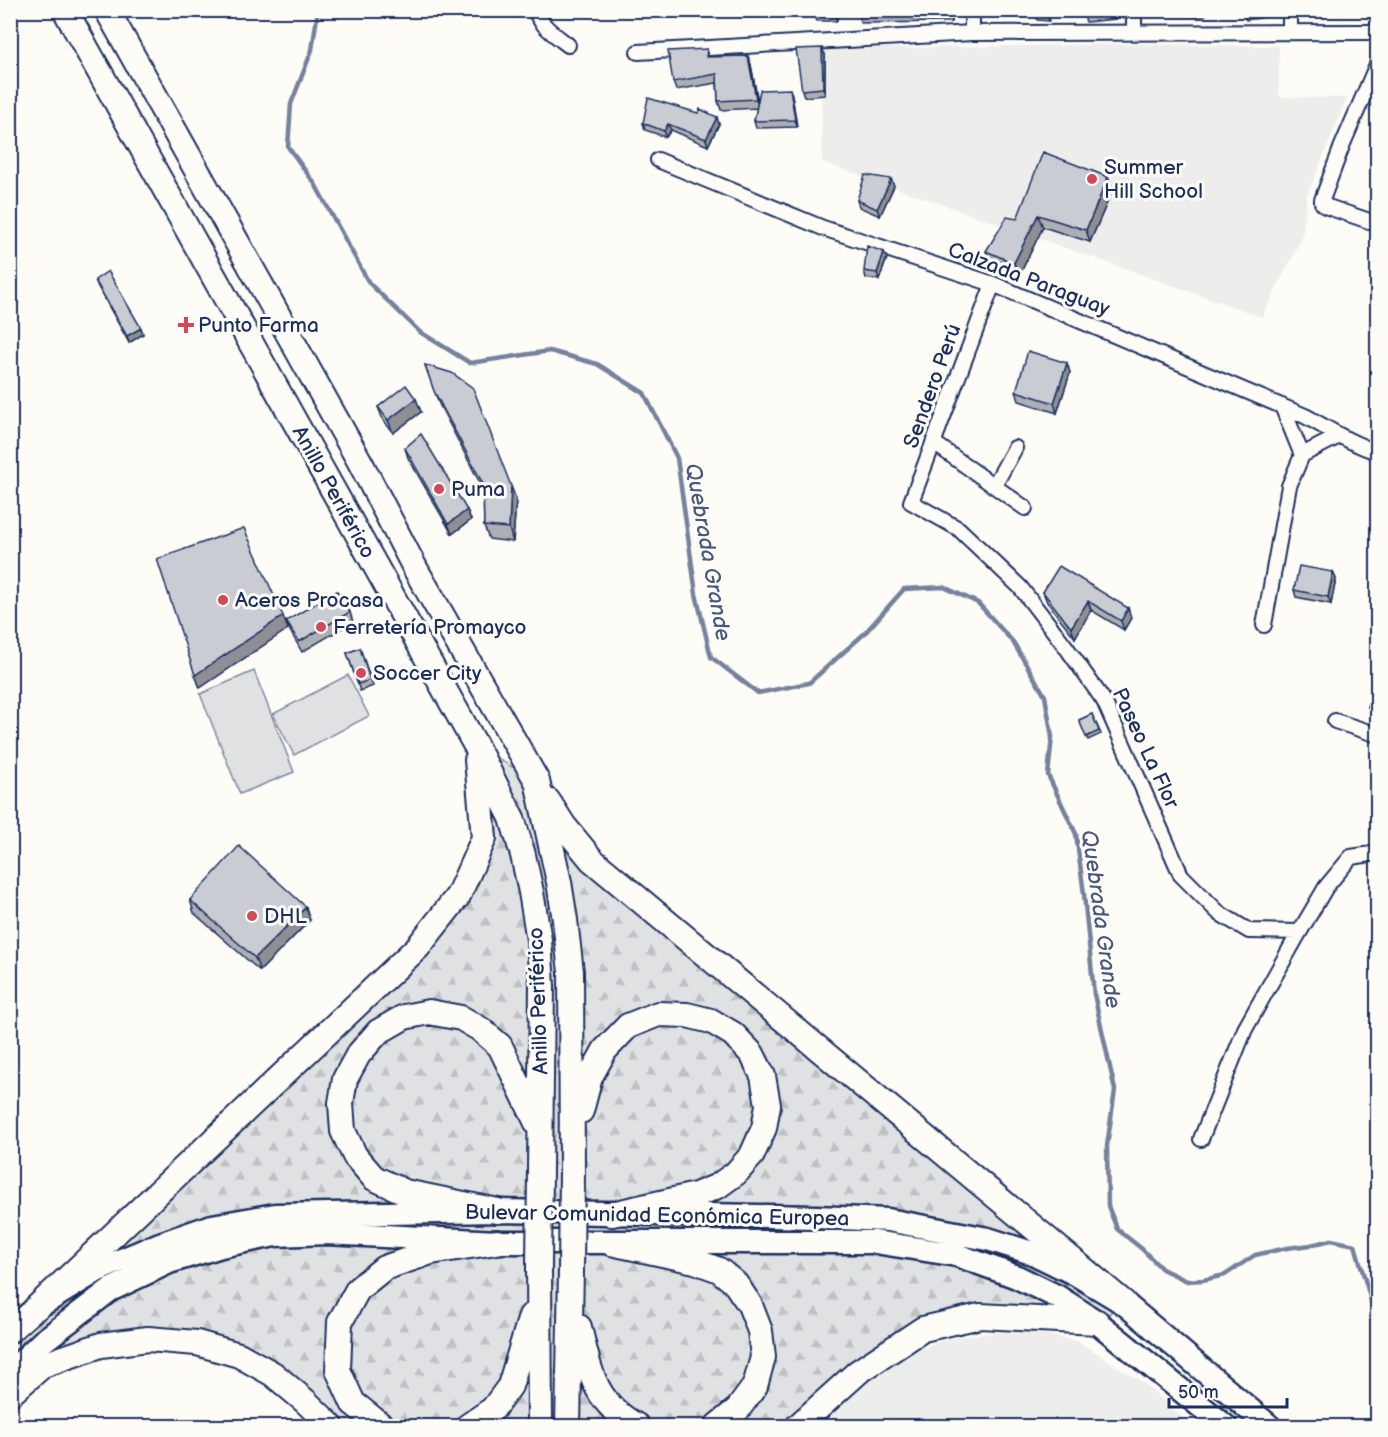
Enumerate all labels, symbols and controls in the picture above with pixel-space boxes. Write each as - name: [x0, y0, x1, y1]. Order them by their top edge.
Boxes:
- place label: Summer Hill School: [1104, 155, 1203, 204]
- marker: Summer Hill School: [1085, 172, 1099, 186]
- street label: Calzada Paraguay: [944, 237, 1114, 322]
- place label: Punto Farma: [198, 313, 319, 338]
- marker: Punto Farma: [179, 318, 193, 332]
- street label: Sendero Perú: [898, 321, 966, 452]
- street label: Anillo Periférico: [287, 422, 380, 563]
- water label: Quebrada Grande: [679, 461, 736, 643]
- place label: Puma: [451, 477, 505, 502]
- marker: Puma: [432, 482, 446, 496]
- place label: Aceros Procasa: [235, 588, 384, 613]
- marker: Aceros Procasa: [216, 593, 230, 607]
- place label: Ferretería Promayco: [333, 615, 527, 640]
- marker: Ferretería Promayco: [314, 620, 328, 634]
- place label: Soccer City: [373, 661, 482, 686]
- marker: Soccer City: [354, 666, 368, 680]
- street label: Paseo La Flor: [1107, 684, 1185, 813]
- water label: Quebrada Grande: [1075, 828, 1126, 1010]
- place label: DHL: [264, 904, 307, 929]
- marker: DHL: [245, 909, 259, 923]
- street label: Anillo Periférico: [523, 927, 554, 1075]
- street label: Bulevar Comunidad Económica Europea: [465, 1200, 849, 1231]
- scale bar: [1169, 1371, 1288, 1409]
- text: 50 m: [1178, 1382, 1219, 1403]

